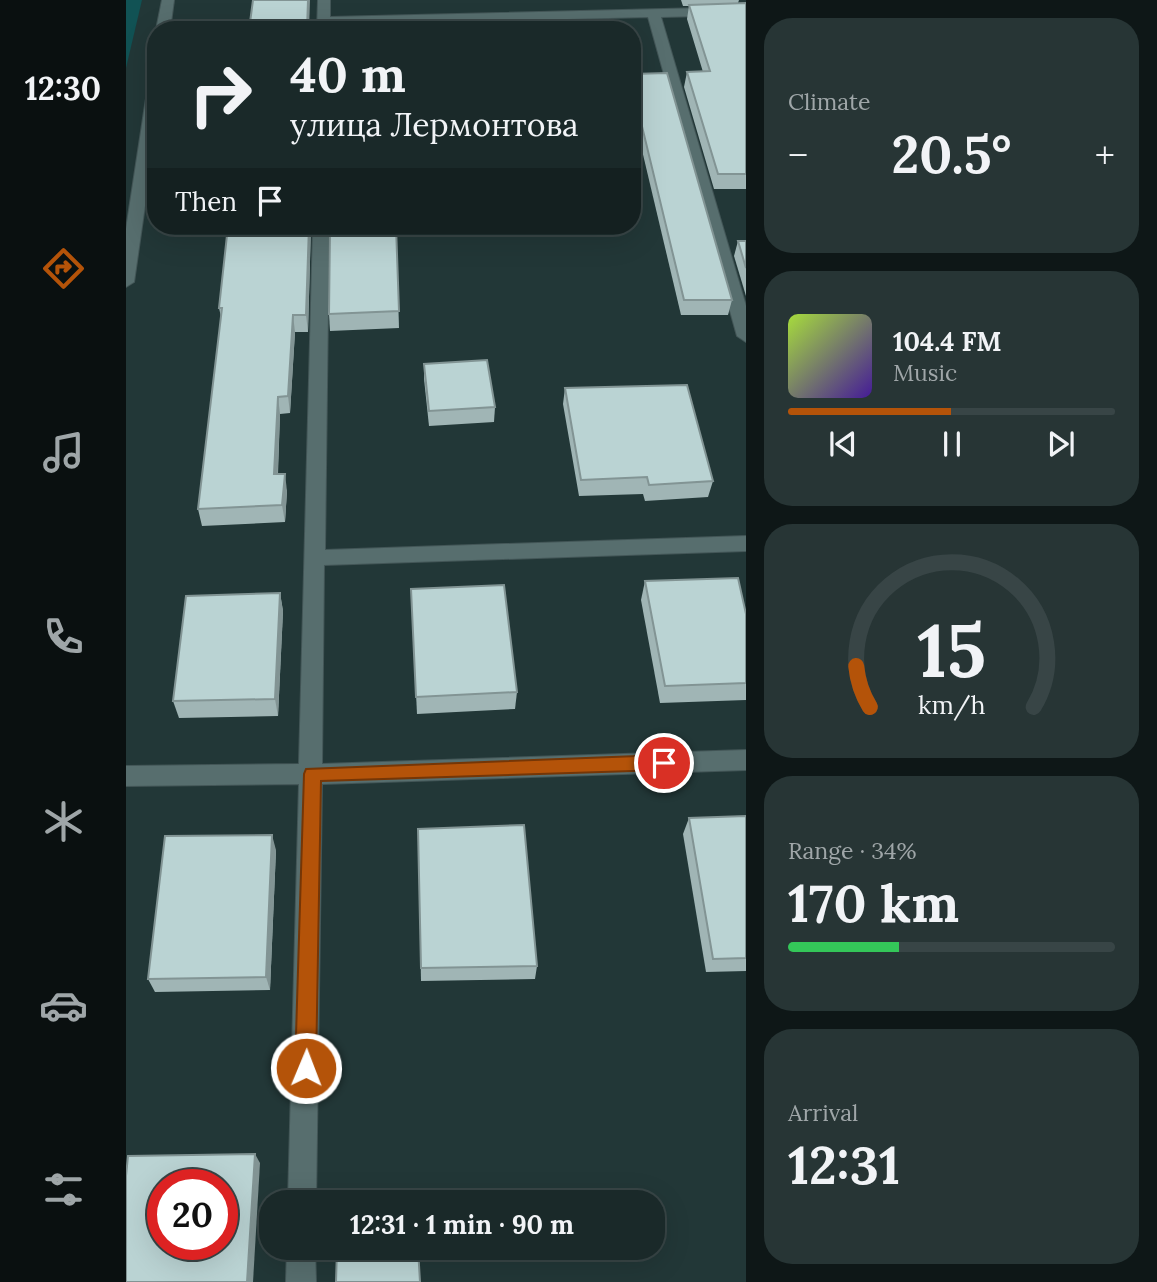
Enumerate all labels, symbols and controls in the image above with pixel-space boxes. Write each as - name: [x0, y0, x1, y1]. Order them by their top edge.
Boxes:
- text: 40 m: [290, 43, 406, 105]
- icon: right: [175, 49, 266, 140]
- text: 12:30: [25, 68, 101, 109]
- text: Climate: [788, 87, 870, 116]
- text: улица Лермонтова: [290, 104, 579, 145]
- text: 20.5°: [892, 121, 1011, 187]
- text: −: [788, 131, 808, 179]
- text: +: [1095, 131, 1115, 179]
- icon: arrive: [251, 182, 289, 220]
- text: Then: [175, 185, 237, 218]
- icon: directions: [39, 244, 88, 293]
- text: 104.4 FM: [893, 325, 1002, 358]
- text: Music: [893, 358, 957, 387]
- icon: previous: [824, 425, 862, 463]
- icon: pause: [933, 425, 971, 463]
- icon: next: [1042, 425, 1080, 463]
- icon: music: [39, 428, 88, 477]
- text: 15: [917, 604, 986, 697]
- icon: phone: [39, 612, 88, 661]
- text: km/h: [918, 689, 985, 721]
- pin: [634, 733, 694, 793]
- icon: arrive: [645, 744, 683, 782]
- icon: climate: [39, 797, 88, 846]
- text: Range · 34%: [788, 836, 916, 865]
- text: 170 km: [788, 870, 959, 936]
- icon: car: [39, 981, 88, 1030]
- position arrow: [269, 1031, 343, 1105]
- text: Arrival: [788, 1098, 858, 1127]
- text: 12:31: [788, 1132, 900, 1198]
- icon: filters: [39, 1165, 88, 1214]
- speed limit sign: 20: [147, 1169, 238, 1260]
- text: 12:31 · 1 min · 90 m: [350, 1208, 574, 1241]

